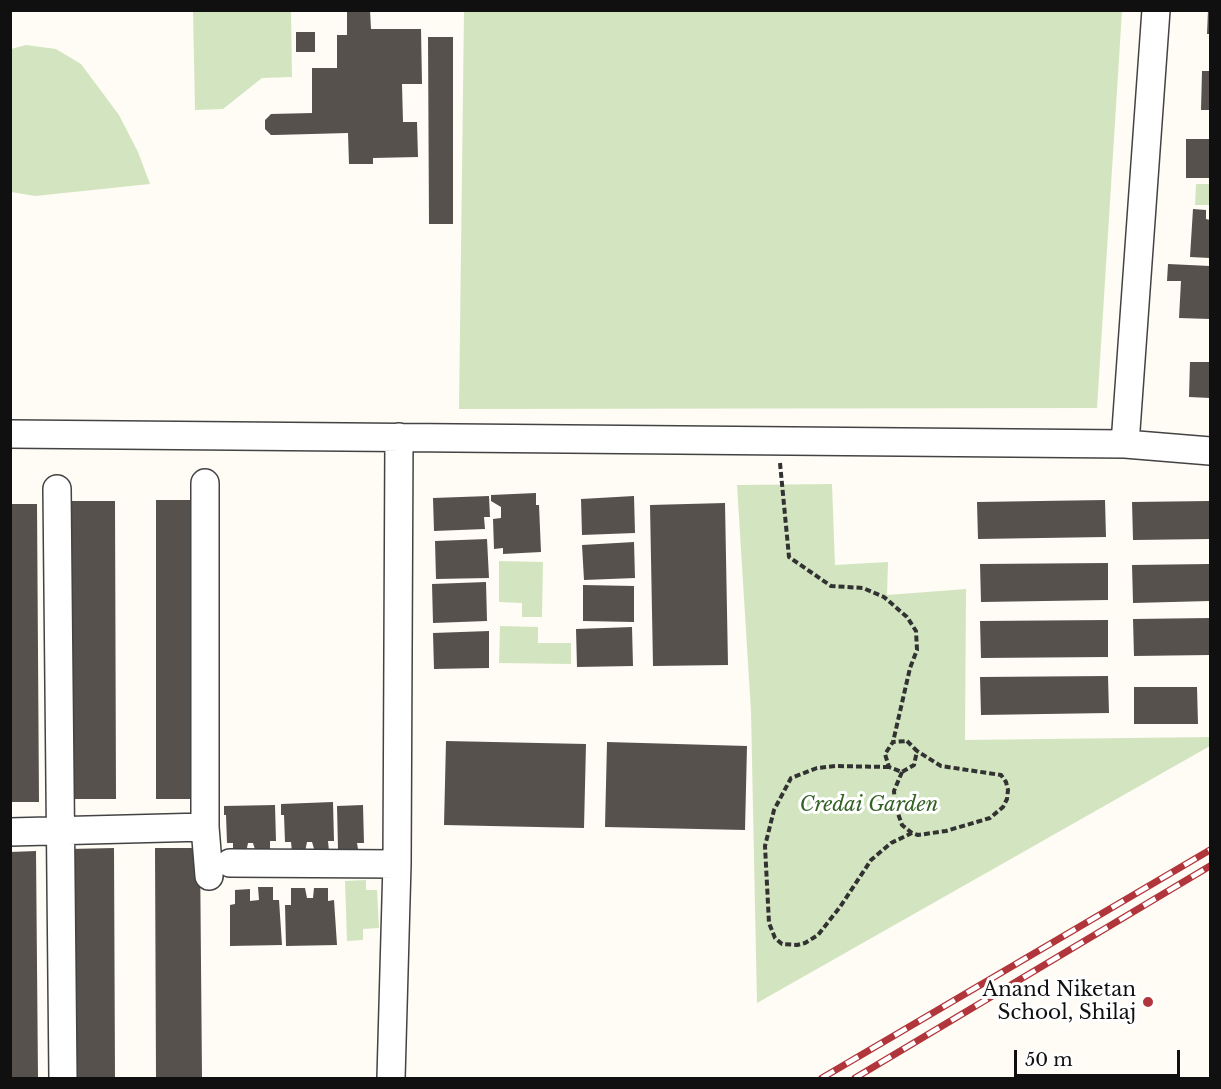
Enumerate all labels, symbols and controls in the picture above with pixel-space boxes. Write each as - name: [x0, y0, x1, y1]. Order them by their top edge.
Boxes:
- park label: Credai Garden: [800, 793, 938, 817]
- place label: Anand Niketan School, Shilaj: [983, 978, 1136, 1025]
- marker: Anand Niketan School, Shilaj: [1141, 995, 1155, 1009]
- scale bar: [1017, 1038, 1184, 1076]
- text: 50 m: [1025, 1049, 1073, 1071]

